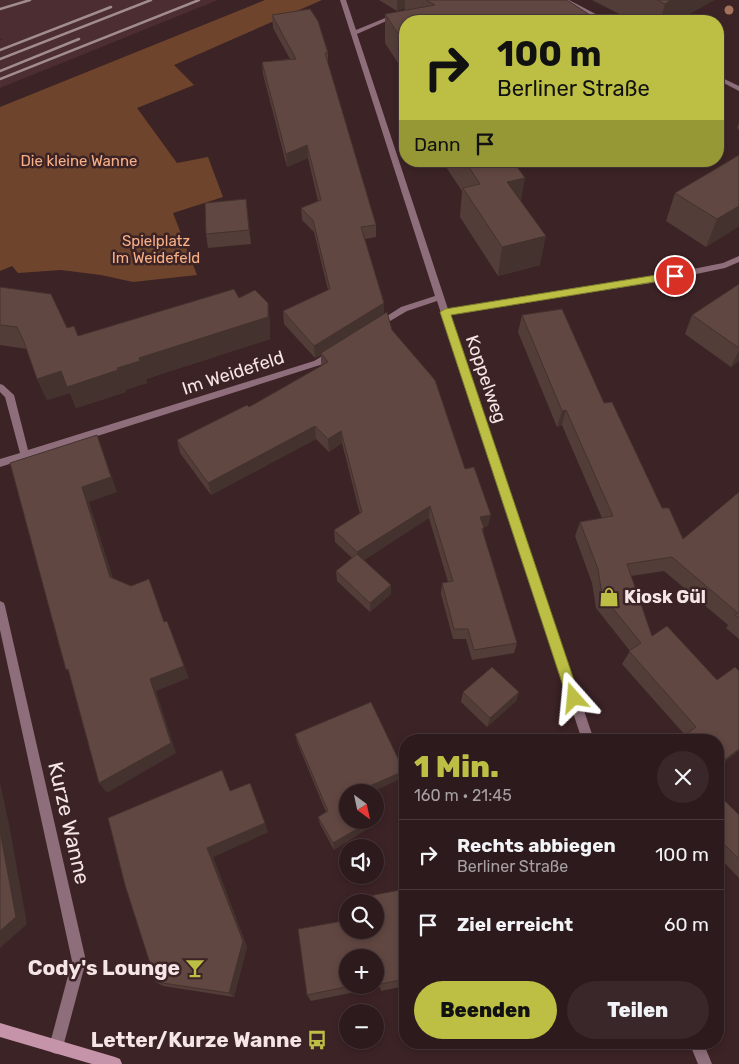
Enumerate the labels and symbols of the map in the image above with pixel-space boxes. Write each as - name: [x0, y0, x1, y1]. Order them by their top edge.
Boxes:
- park label: Die kleine Wanne: [21, 152, 137, 170]
- park label: Spielplatz Im Weidefeld: [112, 232, 200, 267]
- pin: [654, 255, 696, 297]
- street label: Koppelweg: [461, 332, 511, 426]
- street label: Im Weidefeld: [179, 346, 287, 400]
- shop icon: Kiosk Gül: [598, 586, 620, 608]
- place label: Kiosk Gül: [624, 586, 706, 608]
- position arrow: [547, 671, 599, 723]
- street label: Kurze Wanne: [43, 759, 96, 887]
- north arrow: [339, 784, 384, 829]
- place label: Cody's Lounge: [28, 955, 180, 980]
- bar icon: Cody's Lounge: [184, 957, 206, 979]
- place label: Letter/Kurze Wanne: [91, 1027, 302, 1052]
- bus stop icon: Letter/Kurze Wanne: [306, 1029, 328, 1051]

